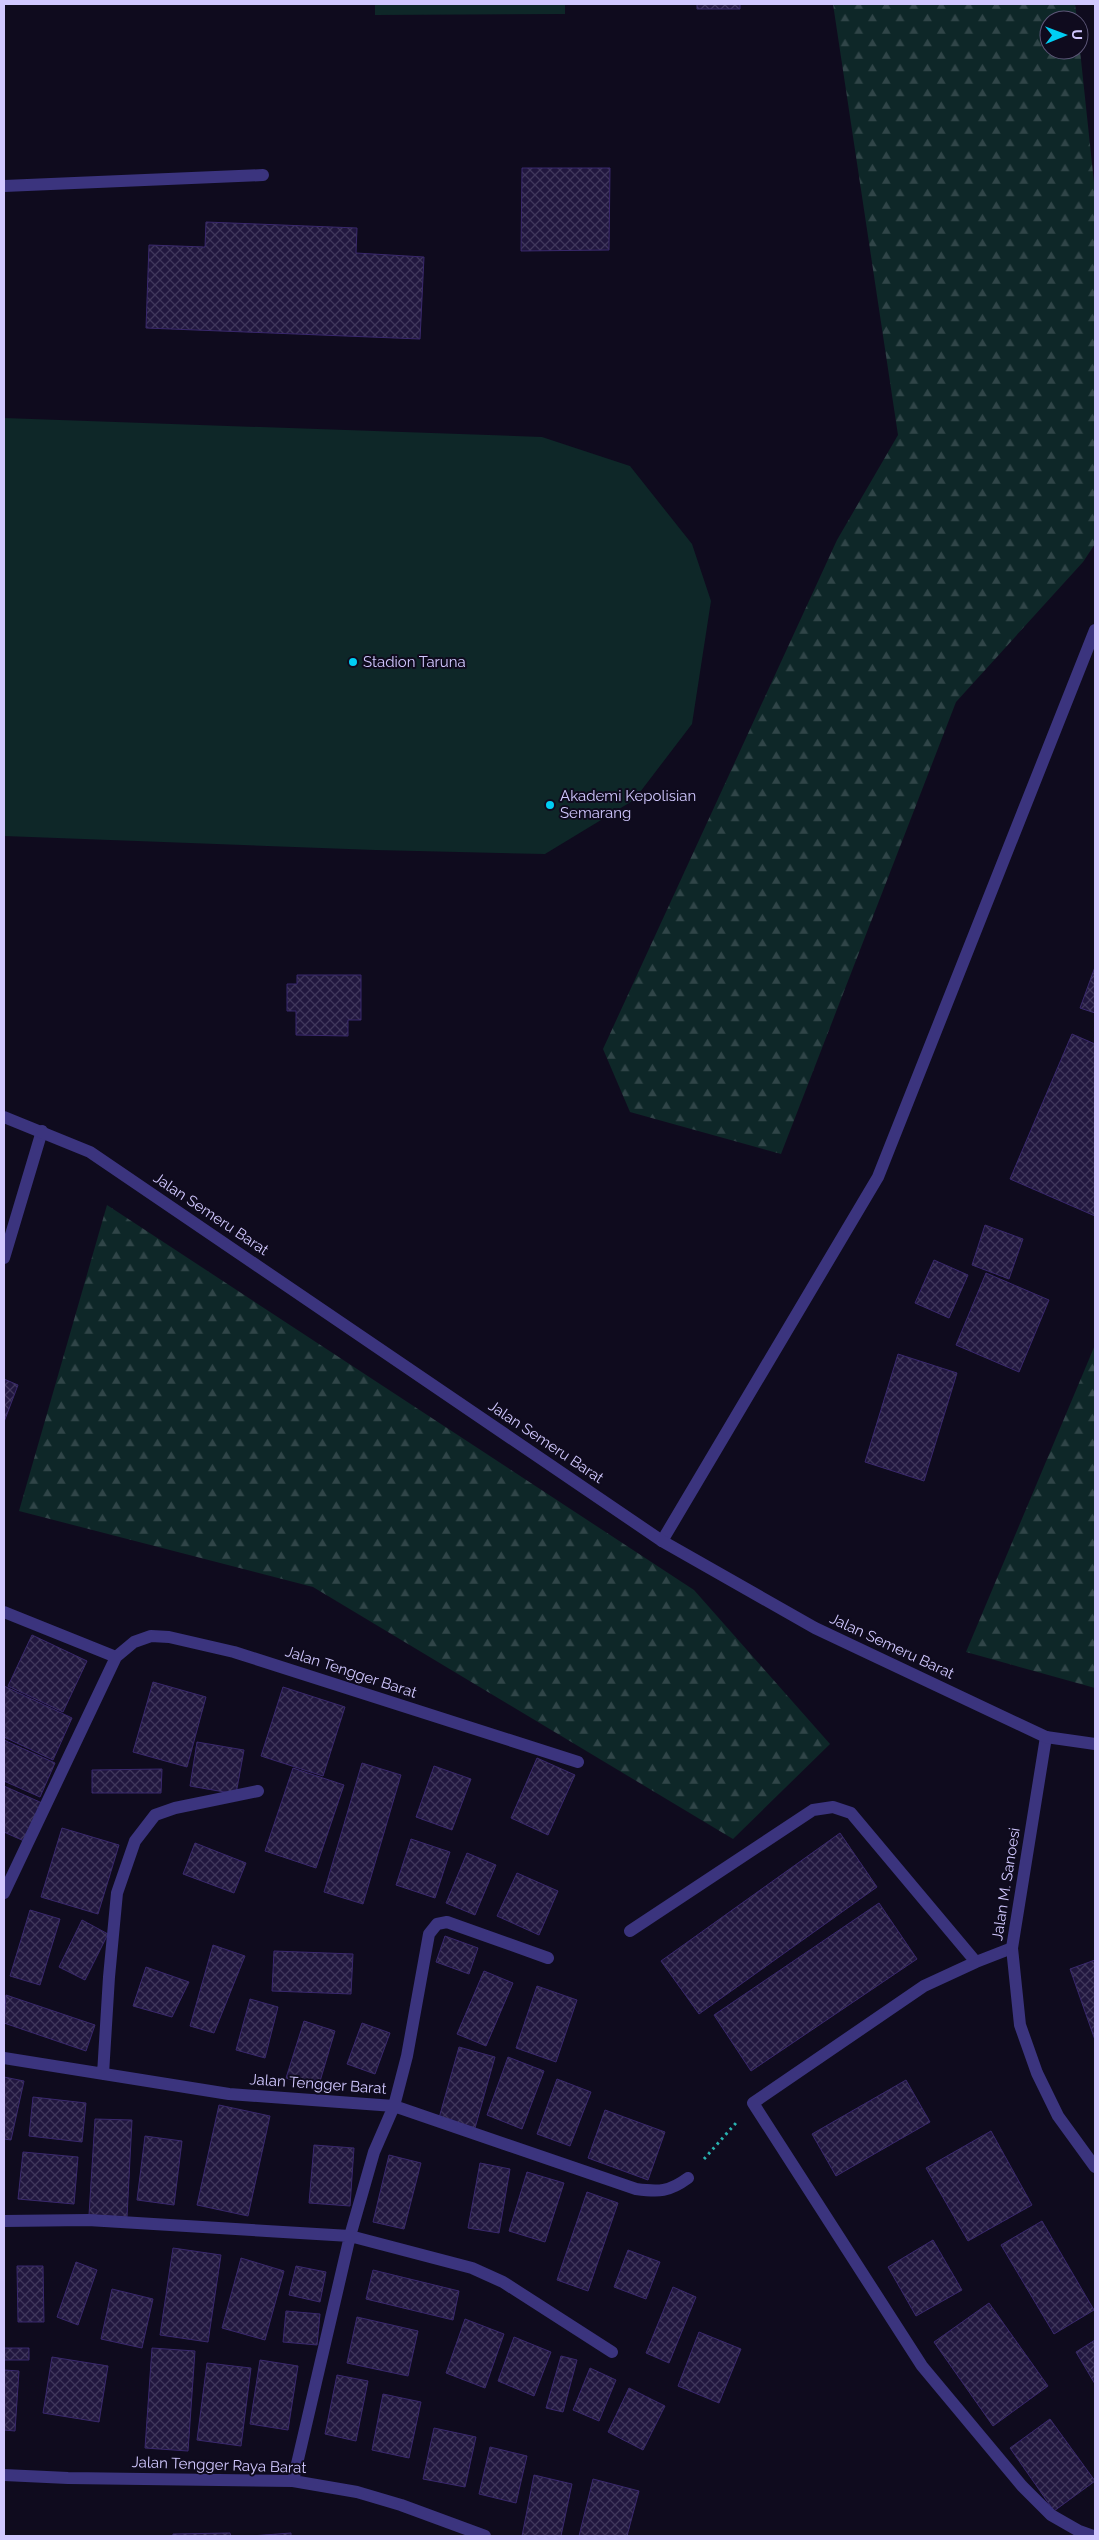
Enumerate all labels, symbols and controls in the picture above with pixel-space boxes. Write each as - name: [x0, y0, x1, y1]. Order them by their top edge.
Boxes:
- north arrow: [1039, 10, 1089, 60]
- text: U: [1069, 29, 1085, 40]
- place label: Stadion Taruna: [363, 653, 466, 671]
- marker: Stadion Taruna: [347, 656, 359, 668]
- place label: Akademi Kepolisian Semarang: [560, 787, 696, 822]
- marker: Akademi Kepolisian Semarang: [544, 799, 556, 811]
- street label: Jalan Semeru Barat: [150, 1169, 272, 1259]
- street label: Jalan Semeru Barat: [485, 1397, 607, 1487]
- street label: Jalan Semeru Barat: [827, 1609, 957, 1683]
- street label: Jalan Tengger Barat: [283, 1642, 419, 1702]
- street label: Jalan M. Sanoesi: [988, 1826, 1024, 1942]
- street label: Jalan Tengger Barat: [249, 2070, 387, 2098]
- street label: Jalan Tengger Raya Barat: [131, 2453, 307, 2477]

